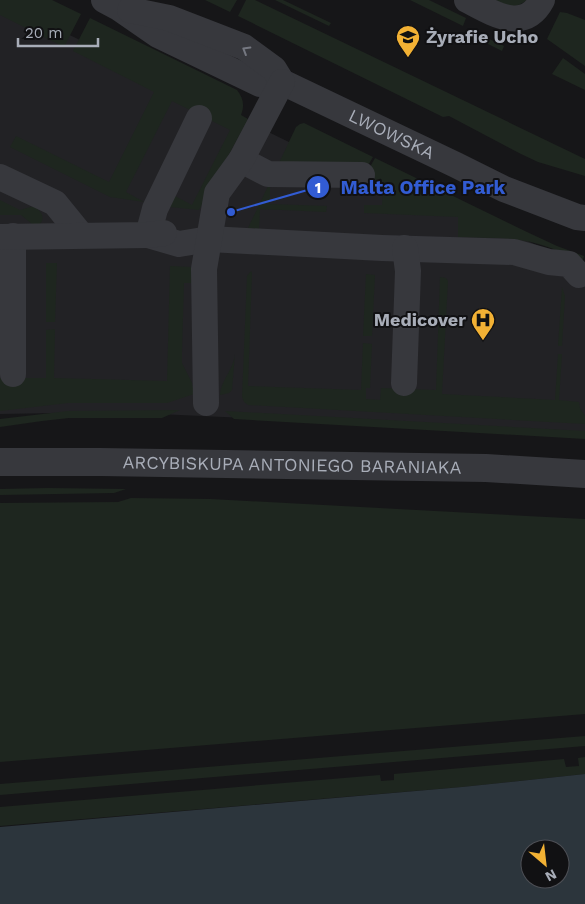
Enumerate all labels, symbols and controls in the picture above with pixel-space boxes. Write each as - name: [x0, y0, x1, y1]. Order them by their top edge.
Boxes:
- scale bar: [18, 15, 98, 47]
- text: 20 m: [25, 24, 63, 42]
- school or university icon: Żyrafie Ucho: [395, 24, 421, 58]
- place label: Żyrafie Ucho: [426, 26, 539, 47]
- one-way arrow: [242, 46, 251, 56]
- street label: LWOWSKA: [345, 104, 438, 163]
- callout: Malta Office Park: [305, 170, 515, 204]
- text: Malta Office Park: [341, 176, 506, 199]
- text: 1: [315, 179, 321, 197]
- hospital icon: Medicover: [470, 307, 496, 341]
- place label: Medicover: [374, 309, 466, 330]
- street label: ARCYBISKUPA ANTONIEGO BARANIAKA: [122, 451, 462, 478]
- north arrow: [520, 839, 570, 889]
- text: N: [543, 866, 559, 885]

